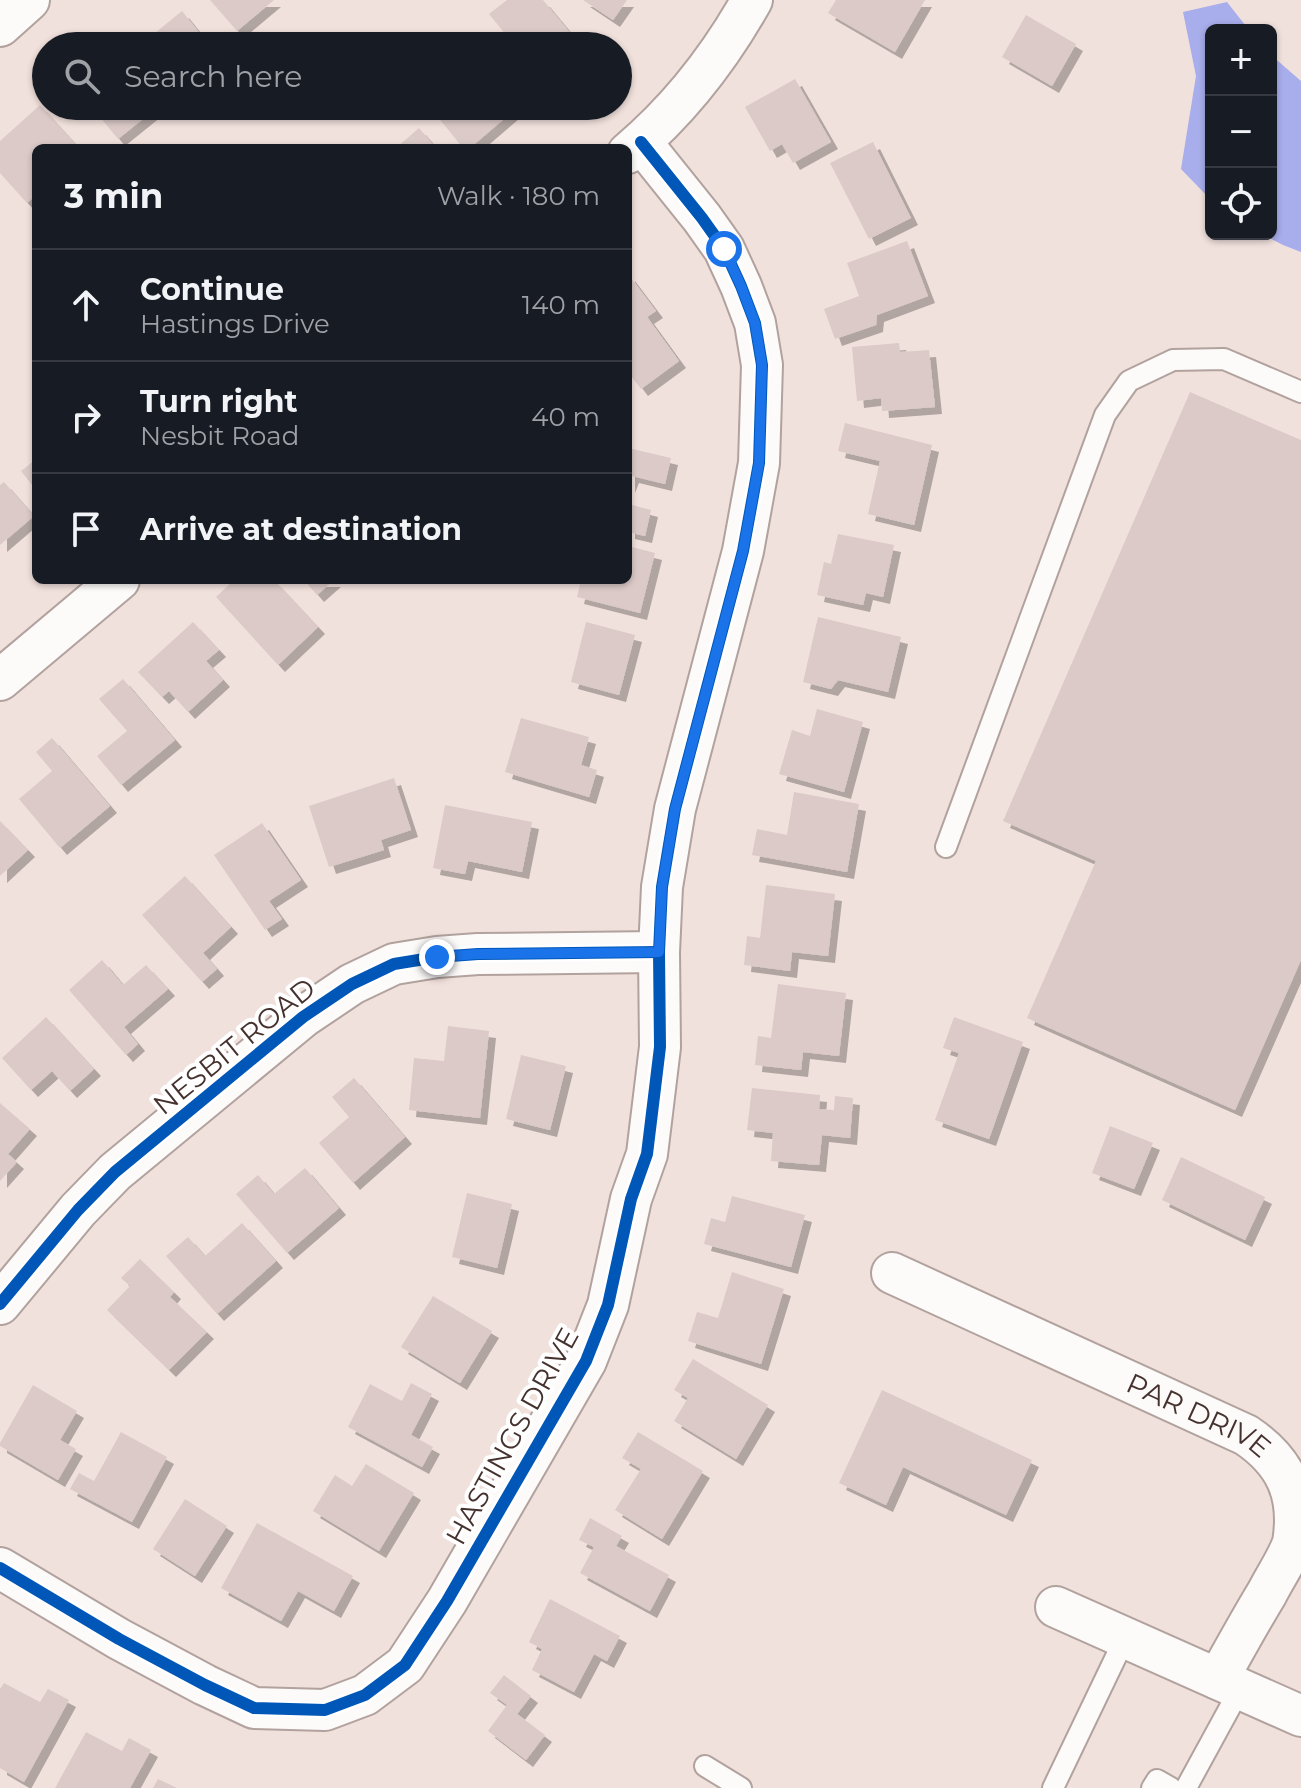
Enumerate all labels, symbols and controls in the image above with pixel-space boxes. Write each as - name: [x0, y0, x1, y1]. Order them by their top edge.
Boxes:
- map controls: [1205, 24, 1277, 240]
- button: +: [1205, 24, 1277, 96]
- search box: [32, 32, 632, 120]
- icon: search: [60, 54, 104, 98]
- text: Search here: [124, 58, 302, 95]
- button: −: [1205, 96, 1277, 168]
- button: locate: [1205, 168, 1277, 240]
- text: 3 min: [64, 175, 163, 217]
- text: Walk · 180 m: [437, 180, 600, 212]
- route start: [706, 231, 742, 267]
- text: Continue: [140, 271, 284, 308]
- icon: ahead: [64, 283, 108, 327]
- text: 140 m: [522, 289, 600, 321]
- text: Hastings Drive: [140, 308, 330, 340]
- text: Turn right: [140, 383, 297, 420]
- icon: right: [64, 395, 108, 439]
- text: 40 m: [531, 401, 600, 433]
- text: Nesbit Road: [140, 420, 299, 452]
- icon: arrive: [64, 507, 108, 551]
- text: Arrive at destination: [140, 511, 462, 548]
- route end: [419, 939, 455, 975]
- street label: NESBIT ROAD: [146, 970, 322, 1122]
- street label: HASTINGS DRIVE: [438, 1322, 586, 1550]
- street label: PAR DRIVE: [1121, 1366, 1278, 1464]

